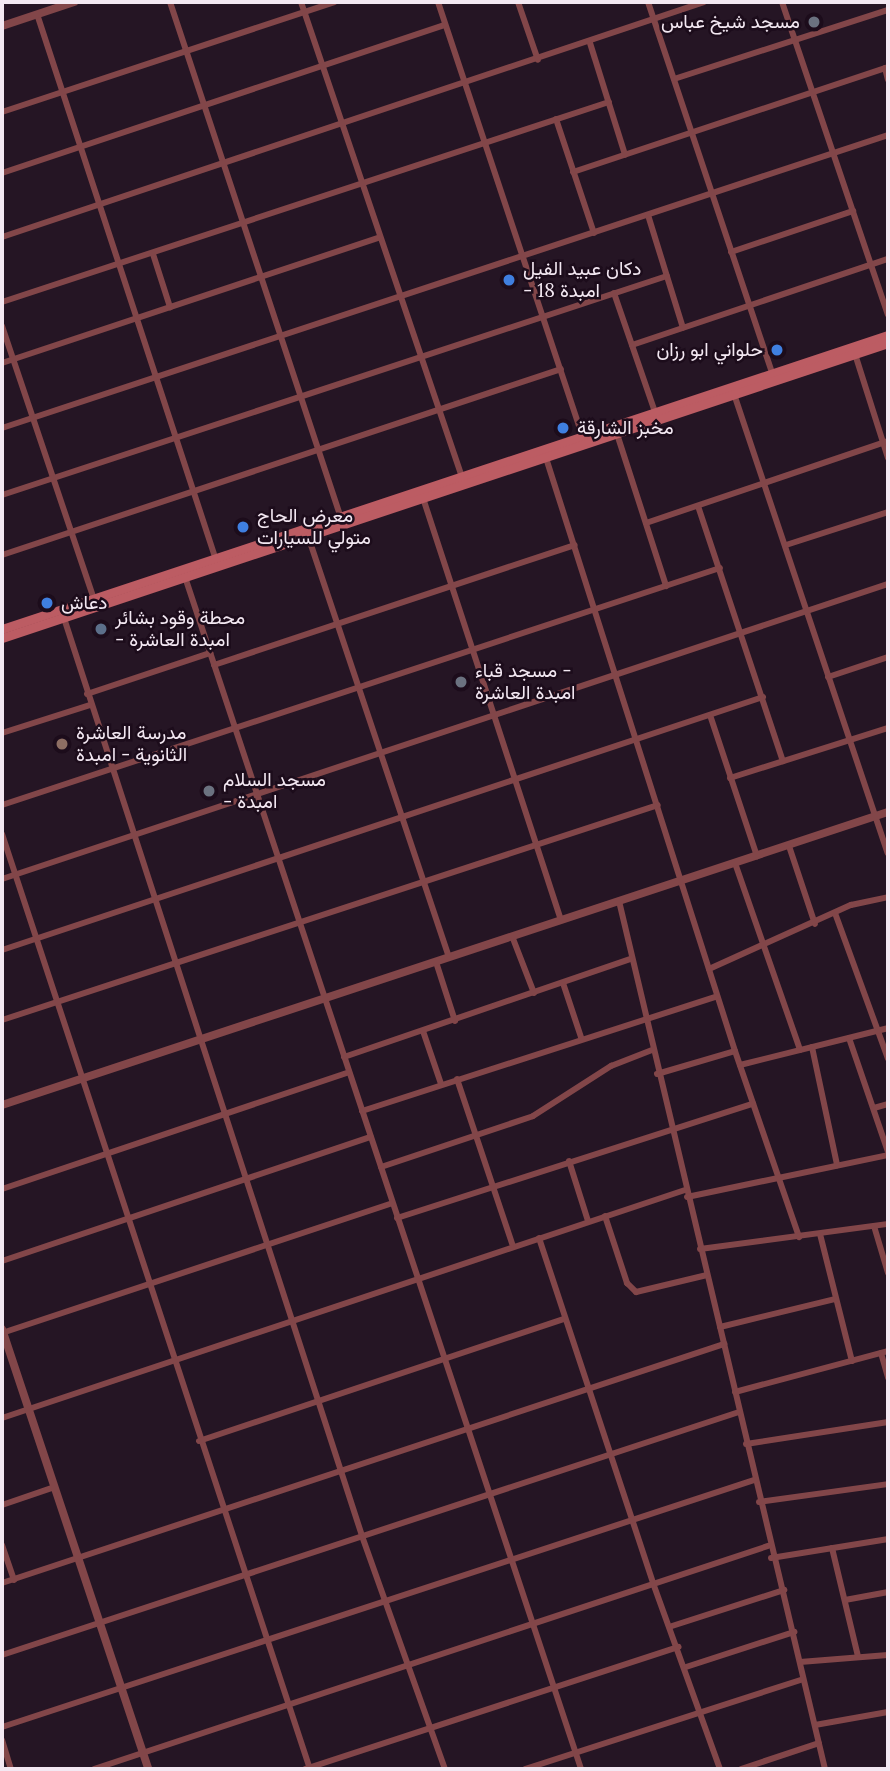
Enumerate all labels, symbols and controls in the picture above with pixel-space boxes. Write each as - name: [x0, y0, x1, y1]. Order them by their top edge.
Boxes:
- place label: مسجد شيخ عباس: [661, 11, 800, 33]
- marker: مسجد شيخ عباس: [806, 14, 822, 30]
- place label: دكان عبيد الفيل - امبدة 18: [523, 258, 641, 302]
- marker: دكان عبيد الفيل - امبدة 18: [501, 272, 517, 288]
- place label: حلواني ابو رزان: [656, 339, 763, 361]
- marker: حلواني ابو رزان: [769, 342, 785, 358]
- place label: مخبز الشارقة: [577, 417, 674, 439]
- marker: مخبز الشارقة: [555, 420, 571, 436]
- place label: معرض الحاج متولي للسيارات: [257, 505, 371, 549]
- marker: معرض الحاج متولي للسيارات: [235, 519, 251, 535]
- place label: دعاش: [61, 592, 107, 614]
- marker: دعاش: [39, 595, 55, 611]
- place label: محطة وقود بشائر - امبدة العاشرة: [115, 607, 245, 651]
- marker: محطة وقود بشائر - امبدة العاشرة: [93, 621, 109, 637]
- place label: مسجد قباء - امبدة العاشرة: [475, 660, 575, 704]
- marker: مسجد قباء - امبدة العاشرة: [453, 674, 469, 690]
- place label: مدرسة العاشرة الثانوية - امبدة: [76, 722, 187, 766]
- marker: مدرسة العاشرة الثانوية - امبدة: [54, 736, 70, 752]
- place label: مسجد السلام - امبدة: [223, 769, 326, 813]
- marker: مسجد السلام - امبدة: [201, 783, 217, 799]

